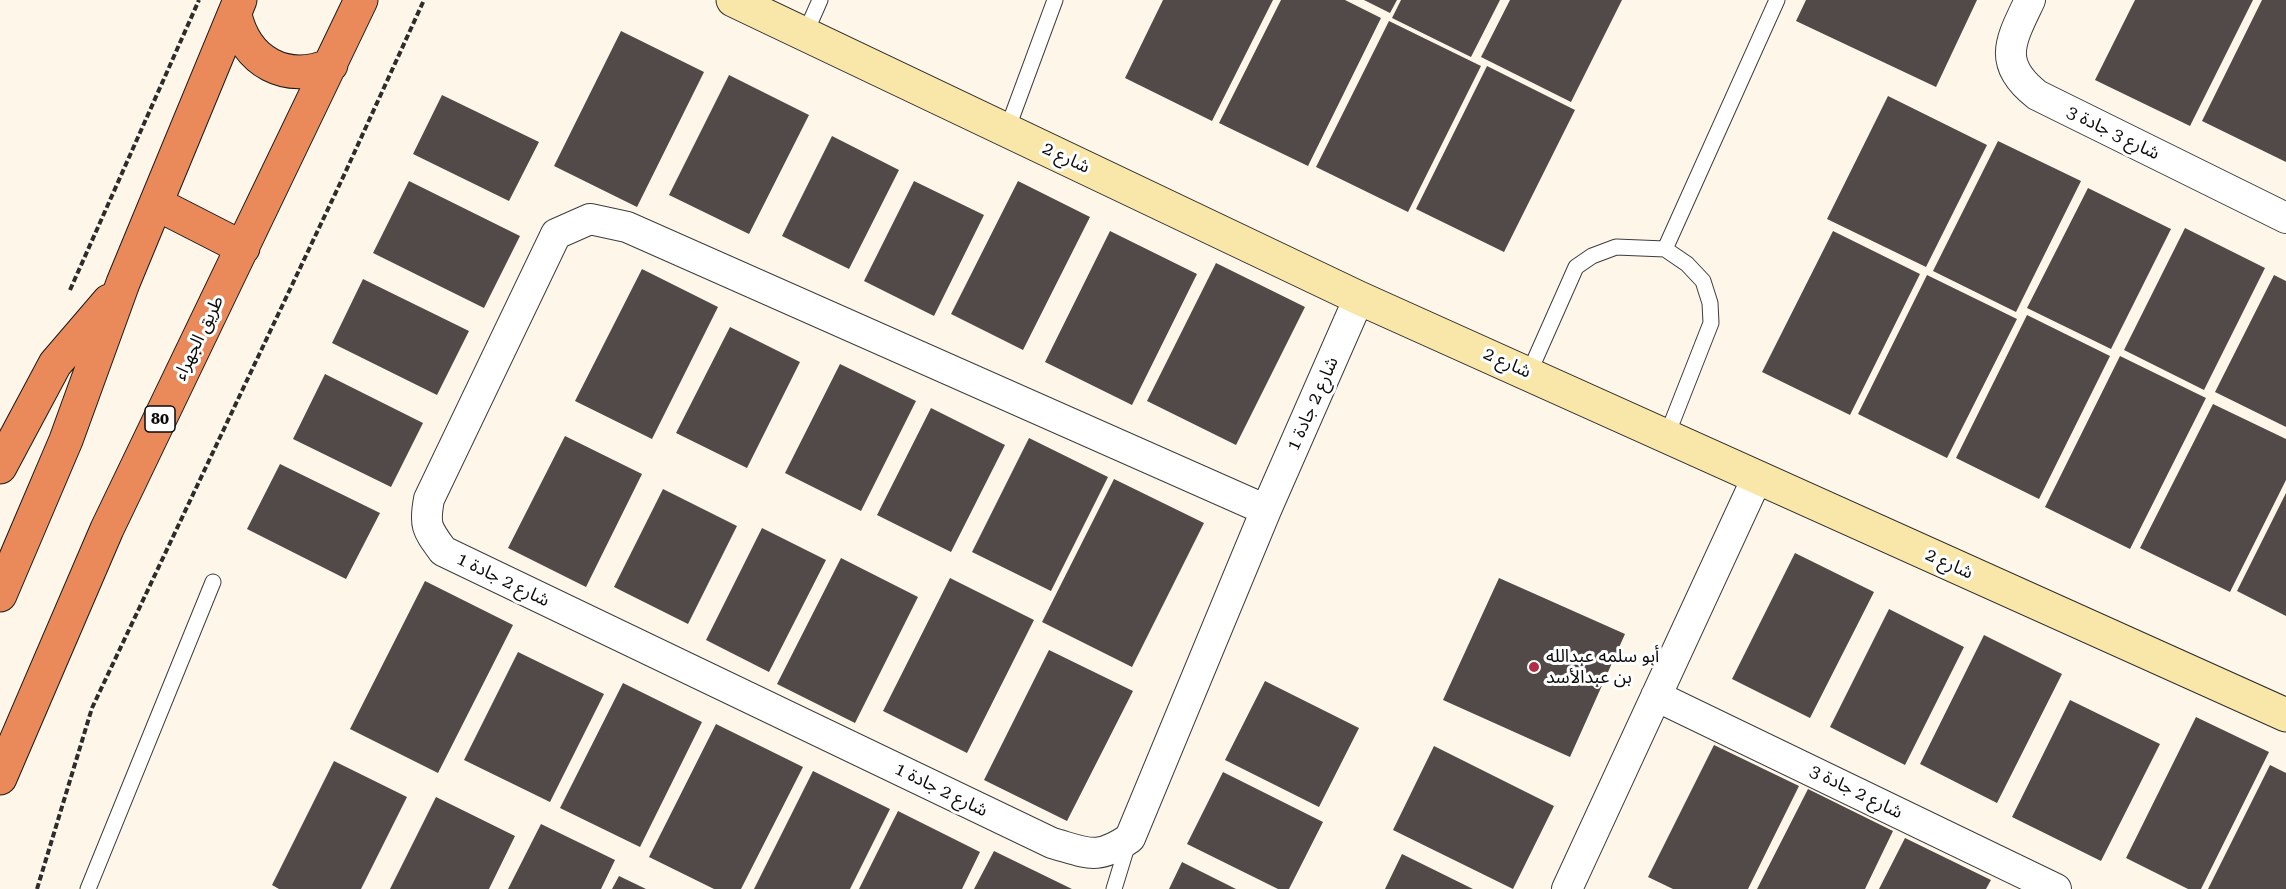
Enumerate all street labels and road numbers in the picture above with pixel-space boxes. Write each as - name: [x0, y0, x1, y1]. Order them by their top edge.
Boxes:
- street label: شارع 3 جادة 3: [2063, 101, 2163, 165]
- street label: شارع 2: [1039, 138, 1093, 178]
- street label: طريق الجهراء: [169, 292, 229, 384]
- street label: شارع 2: [1480, 343, 1534, 383]
- street label: شارع 2 جادة 1: [1283, 354, 1343, 454]
- road number: 80: [145, 406, 175, 432]
- street label: شارع 2: [1922, 544, 1976, 584]
- street label: شارع 2 جادة 1: [453, 548, 553, 612]
- street label: شارع 2 جادة 1: [891, 758, 991, 822]
- street label: شارع 2 جادة 3: [1806, 760, 1906, 824]

